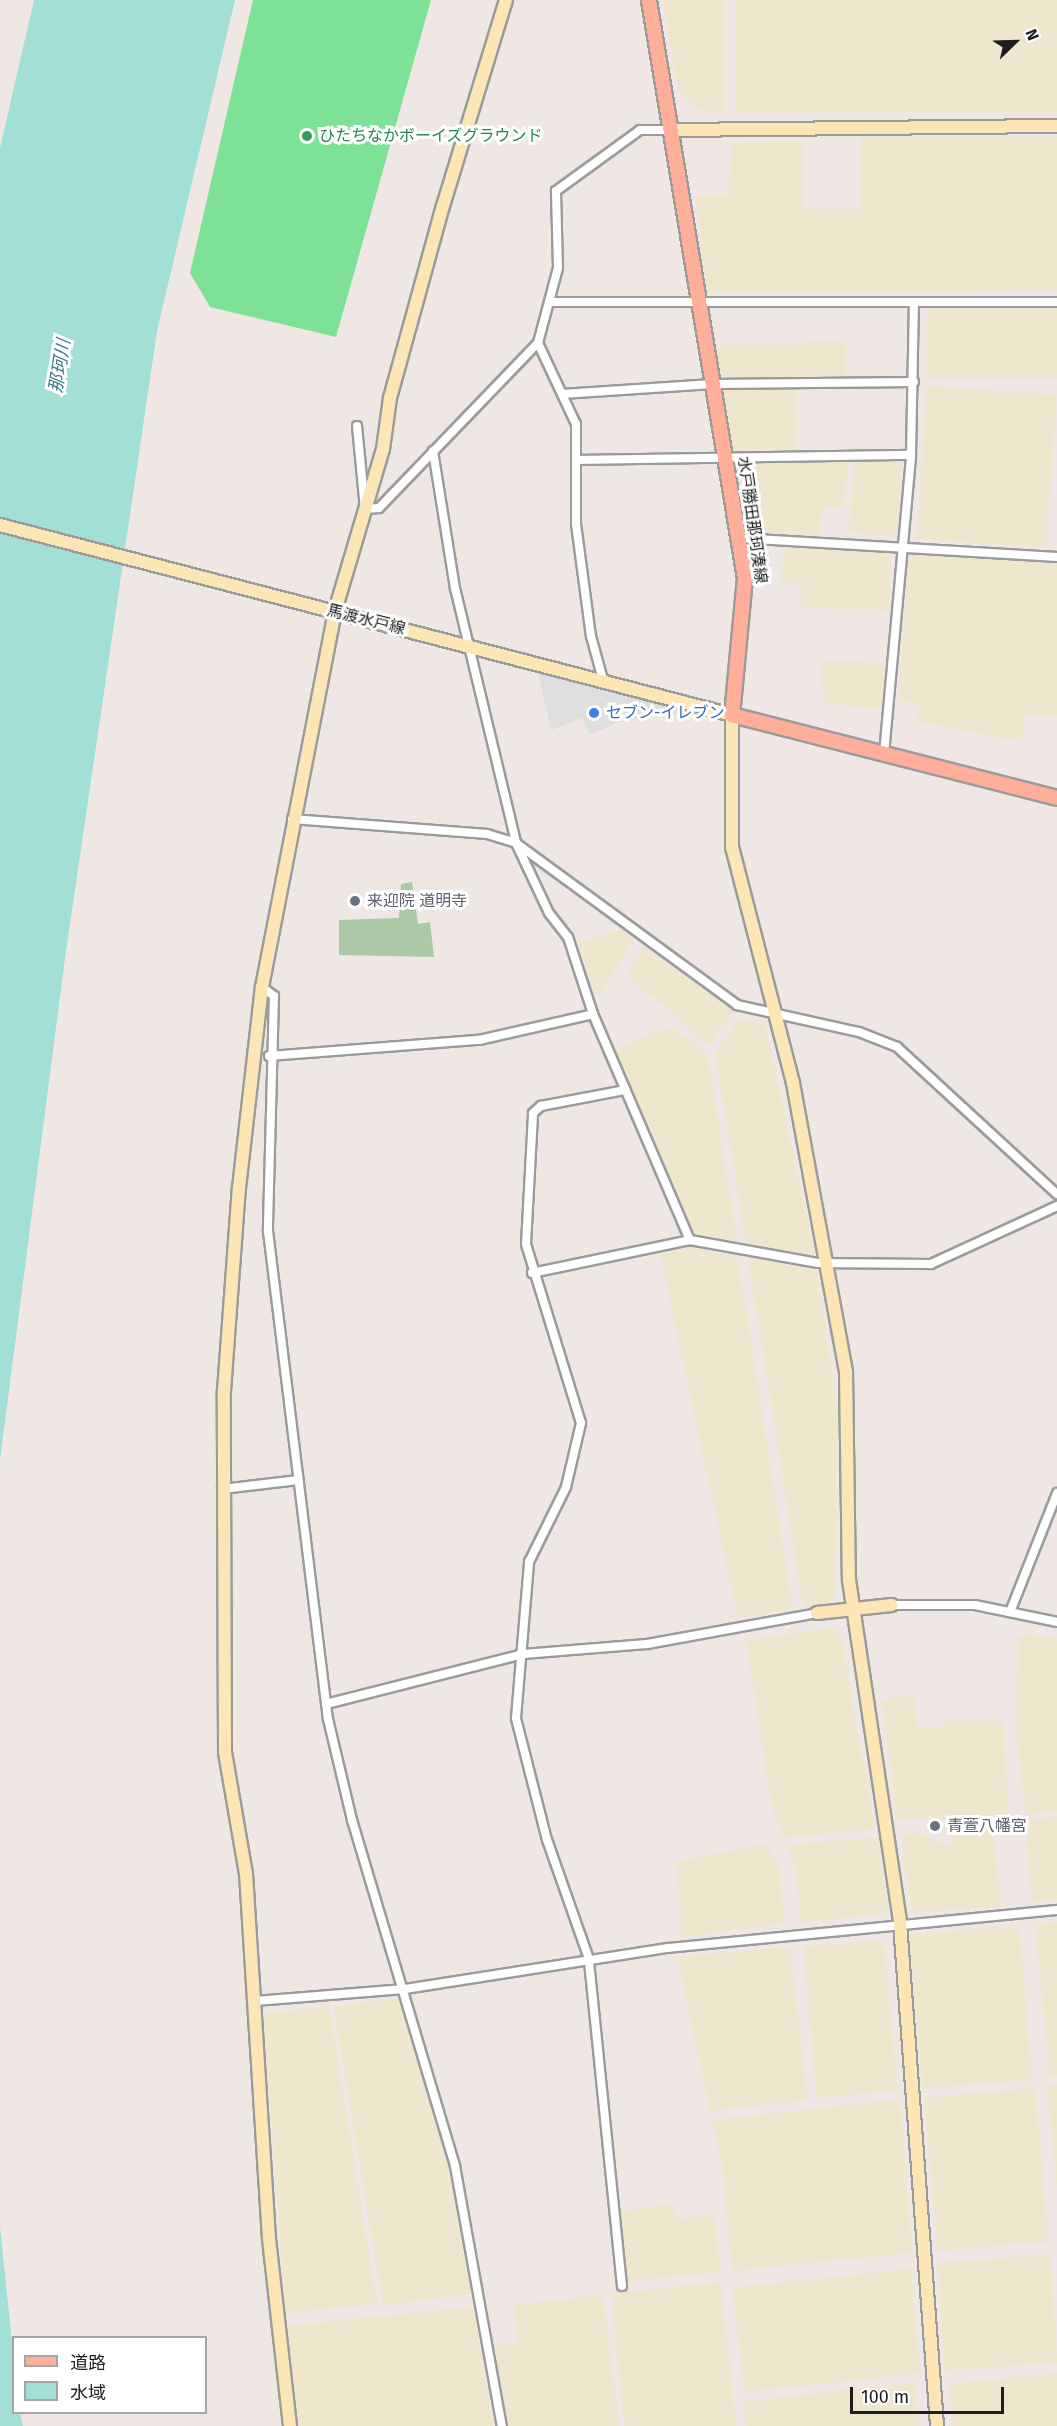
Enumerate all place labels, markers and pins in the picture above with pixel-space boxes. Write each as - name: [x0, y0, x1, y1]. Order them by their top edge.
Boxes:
- place label: ひたちなかボーイズグラウンド: [319, 126, 543, 146]
- marker: ひたちなかボーイズグラウンド: [300, 129, 314, 143]
- place label: セブン-イレブン: [606, 703, 724, 723]
- marker: セブン-イレブン: [587, 706, 601, 720]
- place label: 来迎院 道明寺: [367, 891, 467, 911]
- marker: 来迎院 道明寺: [348, 894, 362, 908]
- place label: 青萱八幡宮: [947, 1816, 1027, 1836]
- marker: 青萱八幡宮: [928, 1819, 942, 1833]

